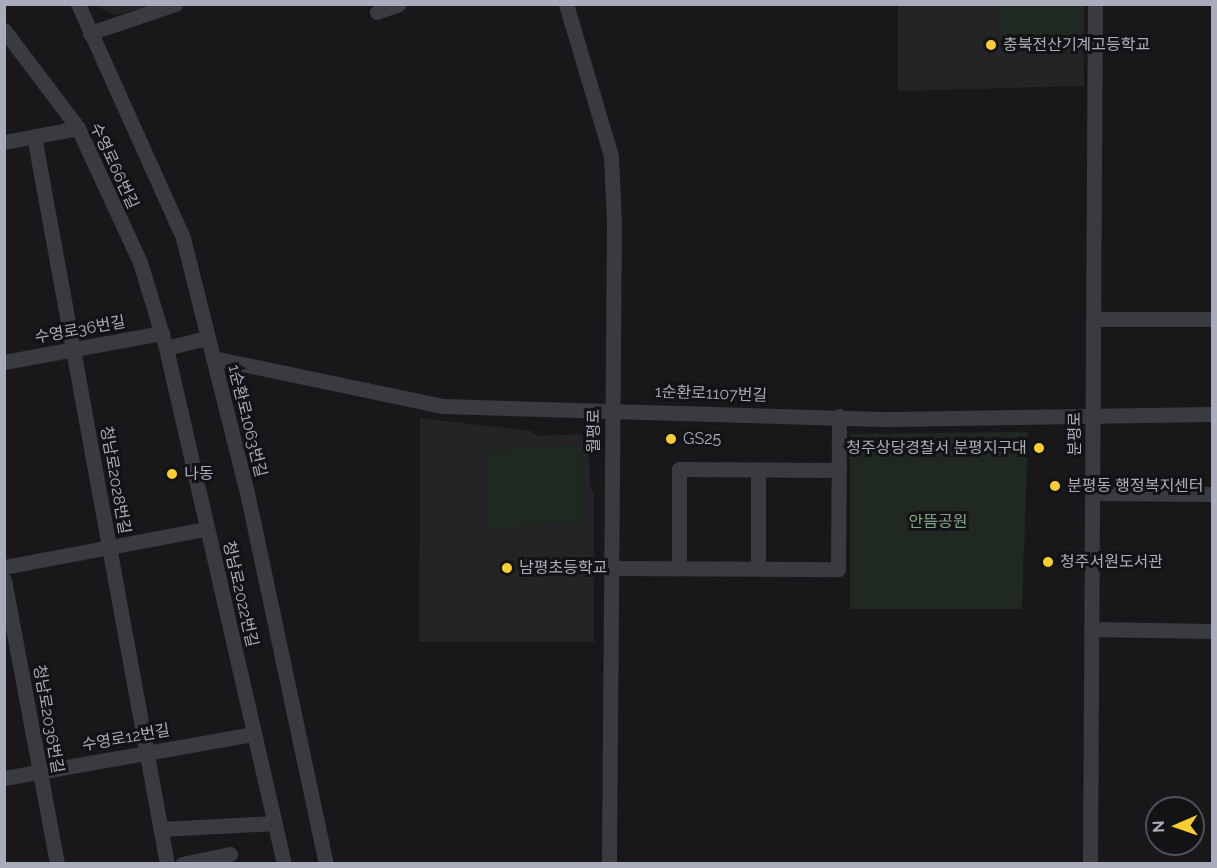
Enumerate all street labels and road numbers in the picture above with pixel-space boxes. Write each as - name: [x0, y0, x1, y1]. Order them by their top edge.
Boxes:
- street label: 수영로66번길: [86, 120, 142, 212]
- street label: 수영로36번길: [33, 313, 127, 347]
- street label: 1순환로1063번길: [224, 363, 270, 479]
- street label: 1순환로1107번길: [655, 382, 767, 406]
- street label: 월평로: [584, 409, 604, 453]
- street label: 분평로: [1065, 412, 1085, 456]
- street label: 청남로2028번길: [96, 424, 134, 536]
- street label: 청남로2022번길: [218, 539, 262, 649]
- street label: 청남로2036번길: [29, 663, 67, 775]
- street label: 수영로12번길: [81, 721, 171, 755]

